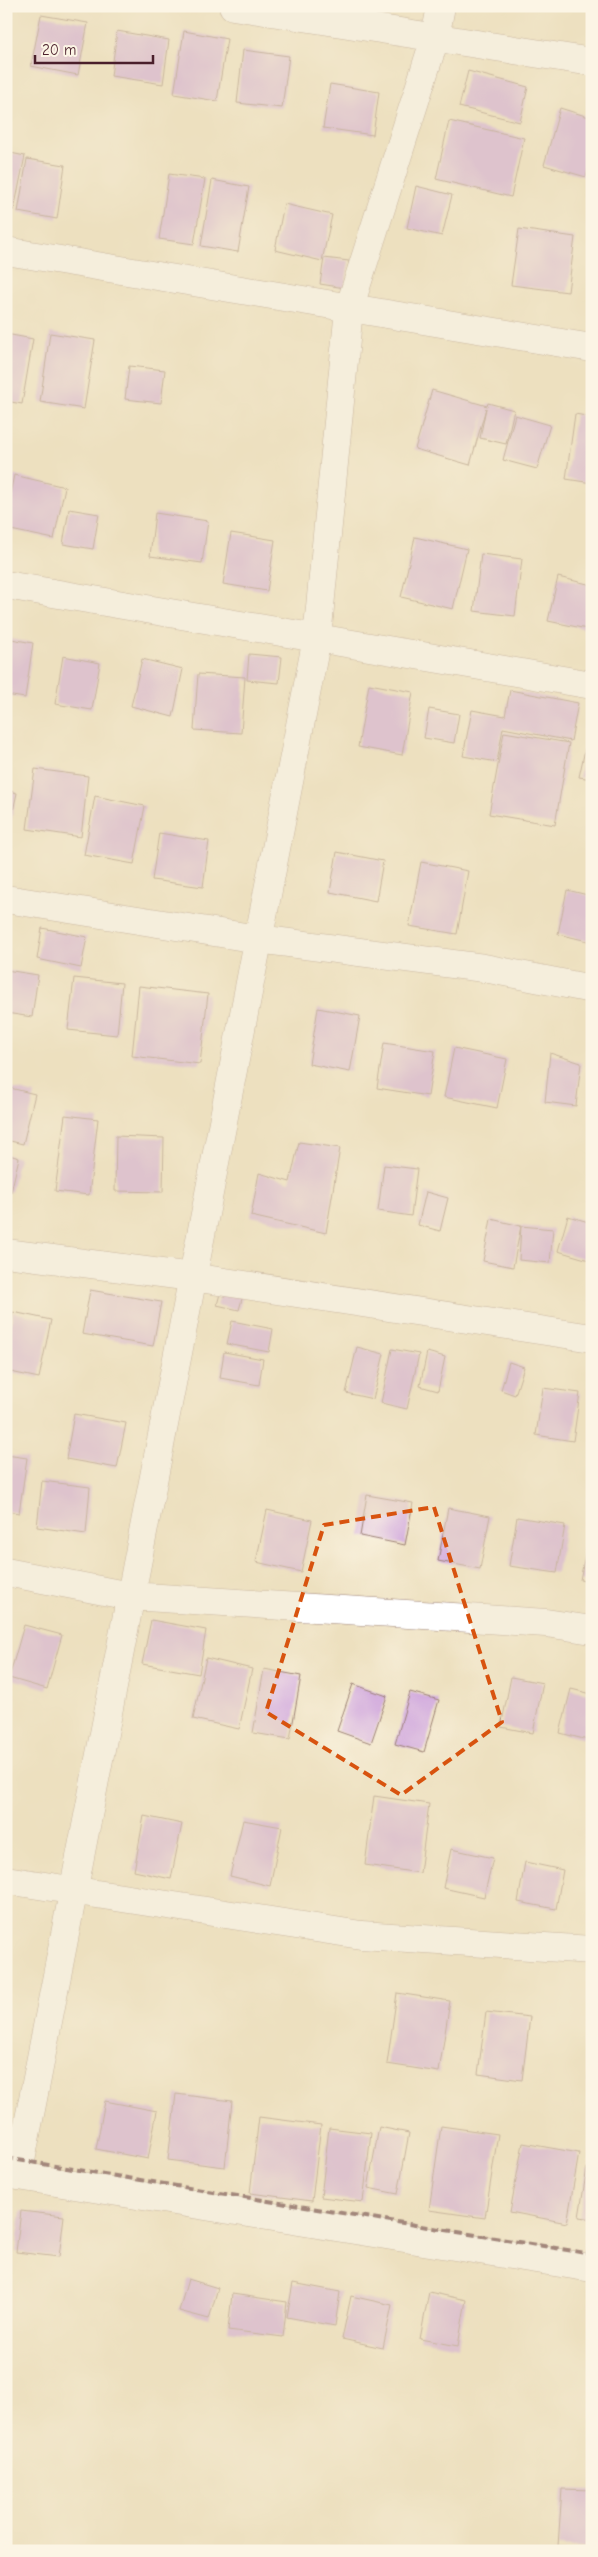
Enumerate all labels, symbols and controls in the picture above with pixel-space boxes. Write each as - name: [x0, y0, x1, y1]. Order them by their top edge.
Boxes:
- scale bar: [35, 32, 152, 64]
- text: 20 m: [42, 41, 76, 59]

